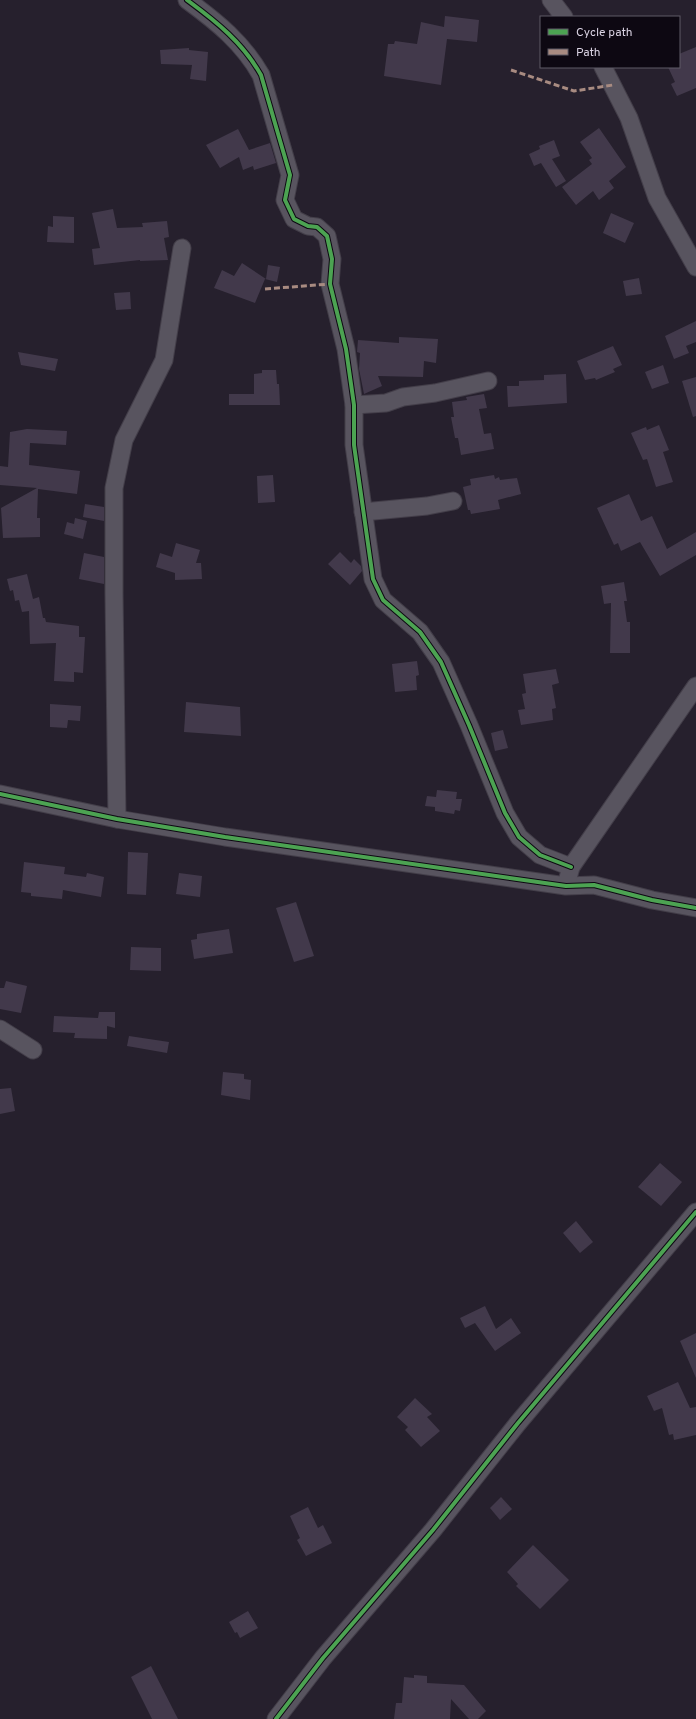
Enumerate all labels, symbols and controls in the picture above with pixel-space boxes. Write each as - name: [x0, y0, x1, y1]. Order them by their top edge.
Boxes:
- legend: [540, 16, 680, 68]
- text: Cycle path: [576, 25, 633, 41]
- text: Path: [576, 45, 601, 61]

